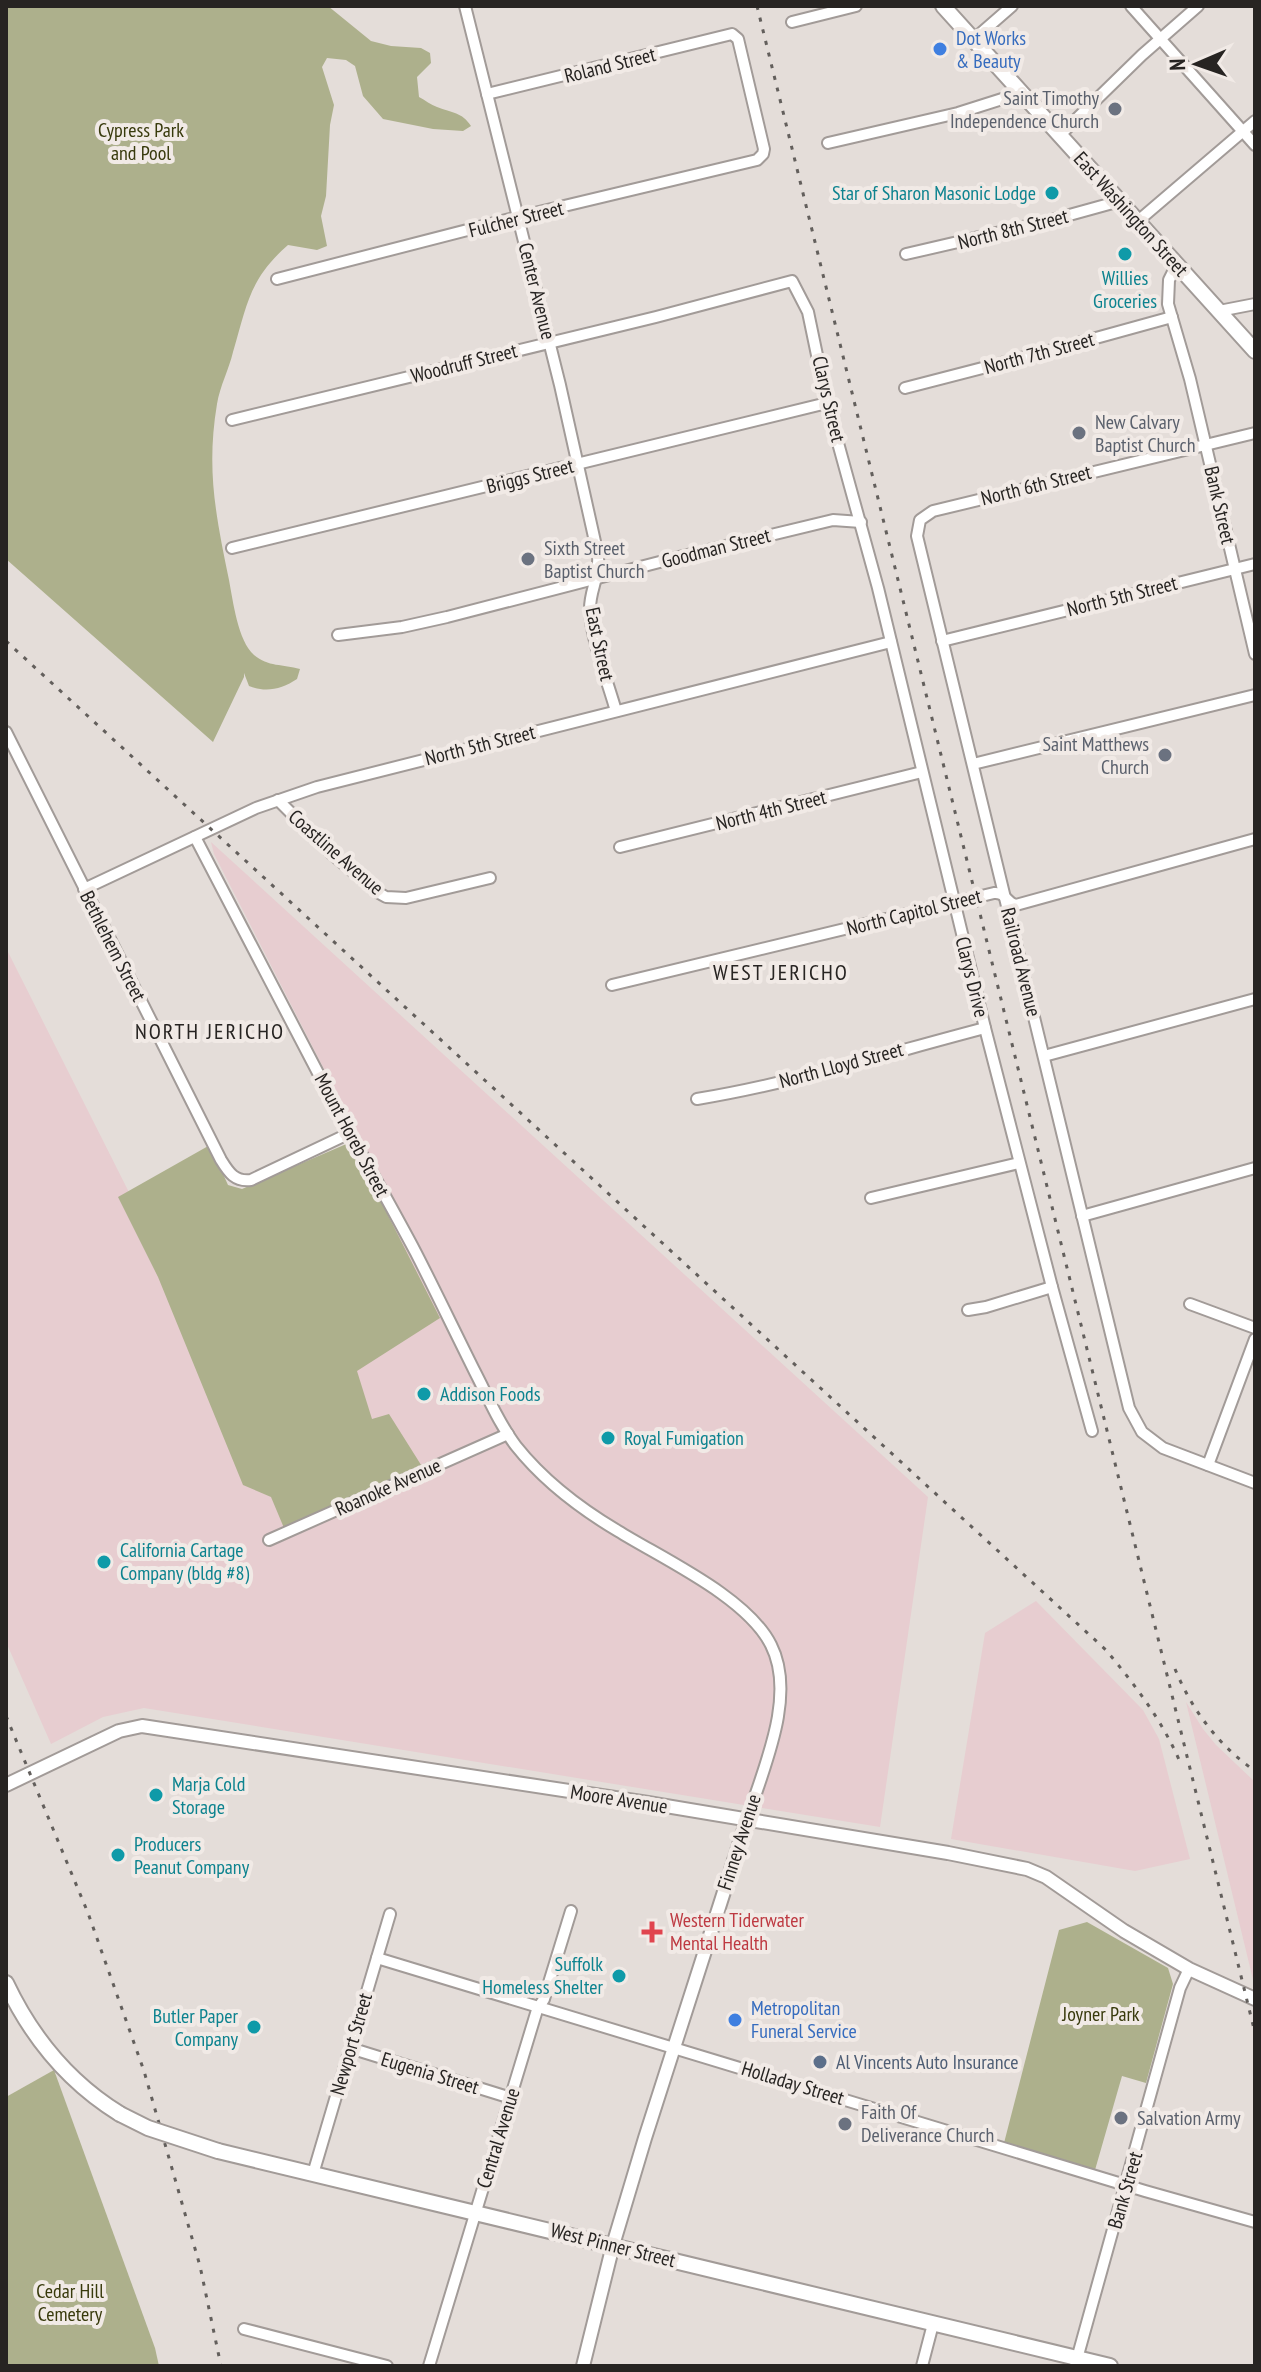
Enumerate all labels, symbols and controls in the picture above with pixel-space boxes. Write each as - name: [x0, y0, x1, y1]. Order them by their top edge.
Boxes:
- north arrow: [1157, 24, 1237, 104]
- place label: Dot Works & Beauty: [956, 25, 1026, 74]
- marker: Dot Works & Beauty: [931, 40, 949, 58]
- street label: Roland Street: [562, 41, 659, 89]
- text: N: [1163, 58, 1191, 71]
- place label: Saint Timothy Independence Church: [950, 85, 1099, 134]
- marker: Saint Timothy Independence Church: [1106, 100, 1124, 118]
- park label: Cypress Park and Pool: [98, 117, 184, 166]
- street label: East Washington Street: [1068, 146, 1194, 282]
- place label: Star of Sharon Masonic Lodge: [832, 180, 1036, 206]
- marker: Star of Sharon Masonic Lodge: [1043, 184, 1061, 202]
- street label: Fulcher Street: [466, 195, 567, 243]
- street label: North 8th Street: [955, 203, 1071, 255]
- street label: Center Avenue: [512, 240, 562, 342]
- marker: Willies Groceries: [1116, 245, 1134, 263]
- place label: Willies Groceries: [1093, 265, 1157, 314]
- street label: North 7th Street: [981, 326, 1097, 380]
- street label: Woodruff Street: [408, 337, 520, 389]
- street label: Clarys Street: [807, 354, 852, 445]
- place label: New Calvary Baptist Church: [1095, 409, 1196, 458]
- marker: New Calvary Baptist Church: [1070, 424, 1088, 442]
- street label: Briggs Street: [484, 453, 577, 499]
- street label: North 6th Street: [978, 459, 1094, 511]
- street label: Bank Street: [1198, 464, 1242, 547]
- street label: Goodman Street: [659, 522, 774, 574]
- place label: Sixth Street Baptist Church: [544, 535, 645, 584]
- marker: Sixth Street Baptist Church: [519, 550, 537, 568]
- street label: North 5th Street: [1064, 570, 1180, 622]
- street label: East Street: [580, 605, 621, 684]
- street label: North 5th Street: [422, 719, 538, 771]
- place label: Saint Matthews Church: [1042, 731, 1149, 780]
- marker: Saint Matthews Church: [1156, 746, 1174, 764]
- street label: North 4th Street: [713, 784, 829, 836]
- street label: Coastline Avenue: [283, 804, 389, 900]
- street label: North Capitol Street: [844, 883, 985, 941]
- street label: Bethlehem Street: [74, 886, 152, 1006]
- street label: Railroad Avenue: [995, 905, 1047, 1019]
- street label: Clarys Drive: [949, 934, 995, 1020]
- district label: WEST JERICHO: [713, 958, 849, 986]
- district label: NORTH JERICHO: [135, 1017, 285, 1045]
- street label: North Lloyd Street: [776, 1036, 906, 1094]
- street label: Mount Horeb Street: [309, 1069, 396, 1202]
- place label: Addison Foods: [440, 1381, 541, 1407]
- marker: Addison Foods: [415, 1385, 433, 1403]
- place label: Royal Fumigation: [624, 1425, 744, 1451]
- marker: Royal Fumigation: [599, 1429, 617, 1447]
- street label: Roanoke Avenue: [331, 1452, 445, 1522]
- place label: California Cartage Company (bldg #8): [120, 1537, 249, 1586]
- marker: California Cartage Company (bldg #8): [95, 1553, 113, 1571]
- place label: Marja Cold Storage: [172, 1771, 245, 1820]
- street label: Moore Avenue: [569, 1778, 669, 1820]
- marker: Marja Cold Storage: [147, 1786, 165, 1804]
- street label: Finney Avenue: [711, 1791, 767, 1893]
- place label: Producers Peanut Company: [134, 1831, 250, 1880]
- marker: Producers Peanut Company: [109, 1846, 127, 1864]
- place label: Western Tiderwater Mental Health: [670, 1907, 804, 1956]
- marker: Western Tiderwater Mental Health: [641, 1921, 663, 1943]
- place label: Suffolk Homeless Shelter: [482, 1951, 604, 2000]
- marker: Suffolk Homeless Shelter: [610, 1967, 628, 1985]
- street label: Newport Street: [324, 1989, 378, 2098]
- place label: Metropolitan Funeral Service: [751, 1995, 857, 2044]
- park label: Joyner Park: [1061, 2001, 1140, 2027]
- place label: Butler Paper Company: [153, 2003, 239, 2052]
- marker: Metropolitan Funeral Service: [726, 2011, 744, 2029]
- marker: Butler Paper Company: [245, 2018, 263, 2036]
- street label: Eugenia Street: [378, 2046, 483, 2100]
- place label: Al Vincents Auto Insurance: [836, 2049, 1019, 2075]
- marker: Al Vincents Auto Insurance: [811, 2053, 829, 2071]
- street label: Holladay Street: [739, 2055, 848, 2111]
- street label: Central Avenue: [470, 2085, 526, 2191]
- place label: Faith Of Deliverance Church: [861, 2099, 994, 2148]
- place label: Salvation Army: [1137, 2105, 1241, 2131]
- marker: Salvation Army: [1112, 2109, 1130, 2127]
- marker: Faith Of Deliverance Church: [836, 2115, 854, 2133]
- street label: Bank Street: [1102, 2148, 1149, 2232]
- street label: West Pinner Street: [548, 2217, 679, 2273]
- park label: Cedar Hill Cemetery: [36, 2278, 104, 2327]

